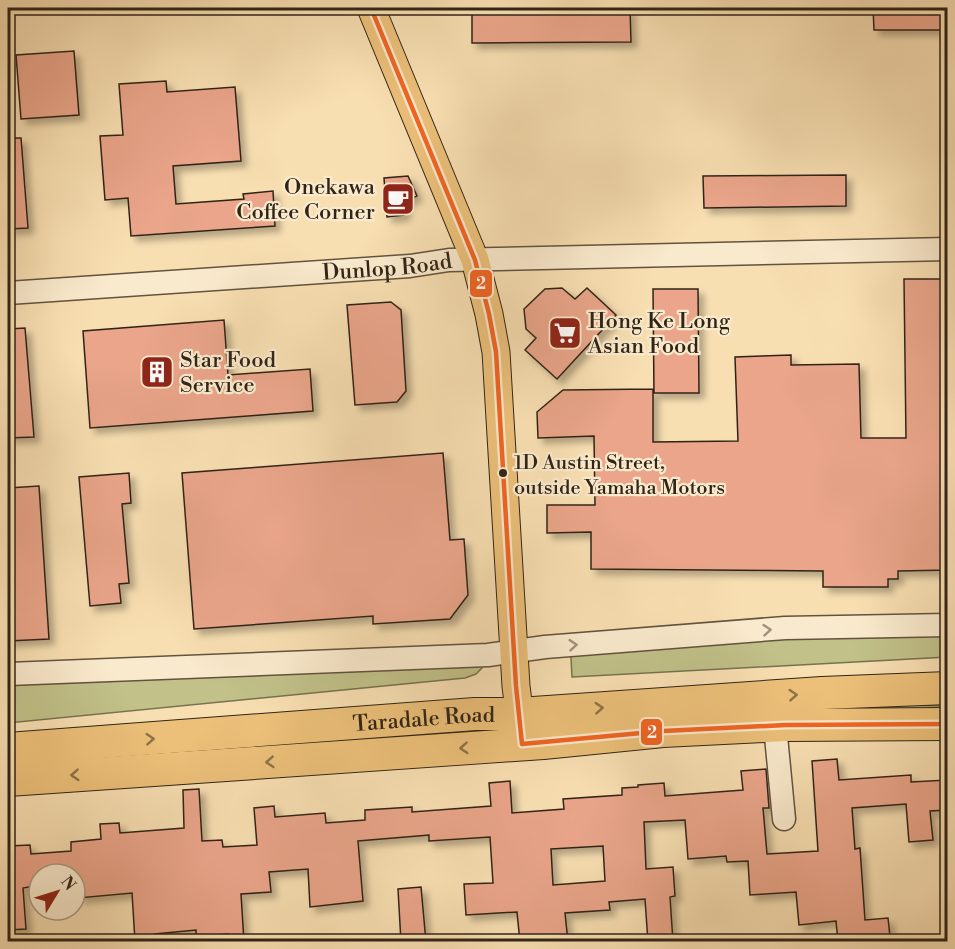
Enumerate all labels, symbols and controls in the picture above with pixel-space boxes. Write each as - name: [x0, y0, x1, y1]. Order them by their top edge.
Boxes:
- place label: Onekawa Coffee Corner: [236, 174, 376, 226]
- cafe icon: Onekawa Coffee Corner: [380, 181, 416, 217]
- street label: Dunlop Road: [321, 248, 454, 287]
- line badge: 2: [469, 269, 493, 298]
- text: 2: [476, 274, 486, 294]
- place label: Hong Ke Long Asian Food: [587, 308, 731, 360]
- supermarket icon: Hong Ke Long Asian Food: [547, 315, 583, 351]
- place label: Star Food Service: [180, 347, 277, 399]
- building icon: Star Food Service: [139, 354, 175, 390]
- place label: 1D Austin Street, outside Yamaha Motors: [514, 451, 725, 501]
- marker: 1D Austin Street, outside Yamaha Motors: [497, 467, 509, 479]
- one-way arrow: [763, 623, 772, 636]
- one-way arrow: [568, 639, 577, 652]
- one-way arrow: [789, 688, 798, 701]
- street label: Taradale Road: [352, 702, 496, 738]
- one-way arrow: [594, 702, 603, 715]
- line badge: 2: [640, 718, 663, 746]
- text: 2: [647, 723, 657, 743]
- one-way arrow: [145, 732, 154, 745]
- one-way arrow: [459, 741, 469, 754]
- one-way arrow: [265, 755, 274, 768]
- one-way arrow: [70, 768, 79, 781]
- north arrow: [27, 862, 87, 922]
- text: N: [56, 872, 80, 895]

